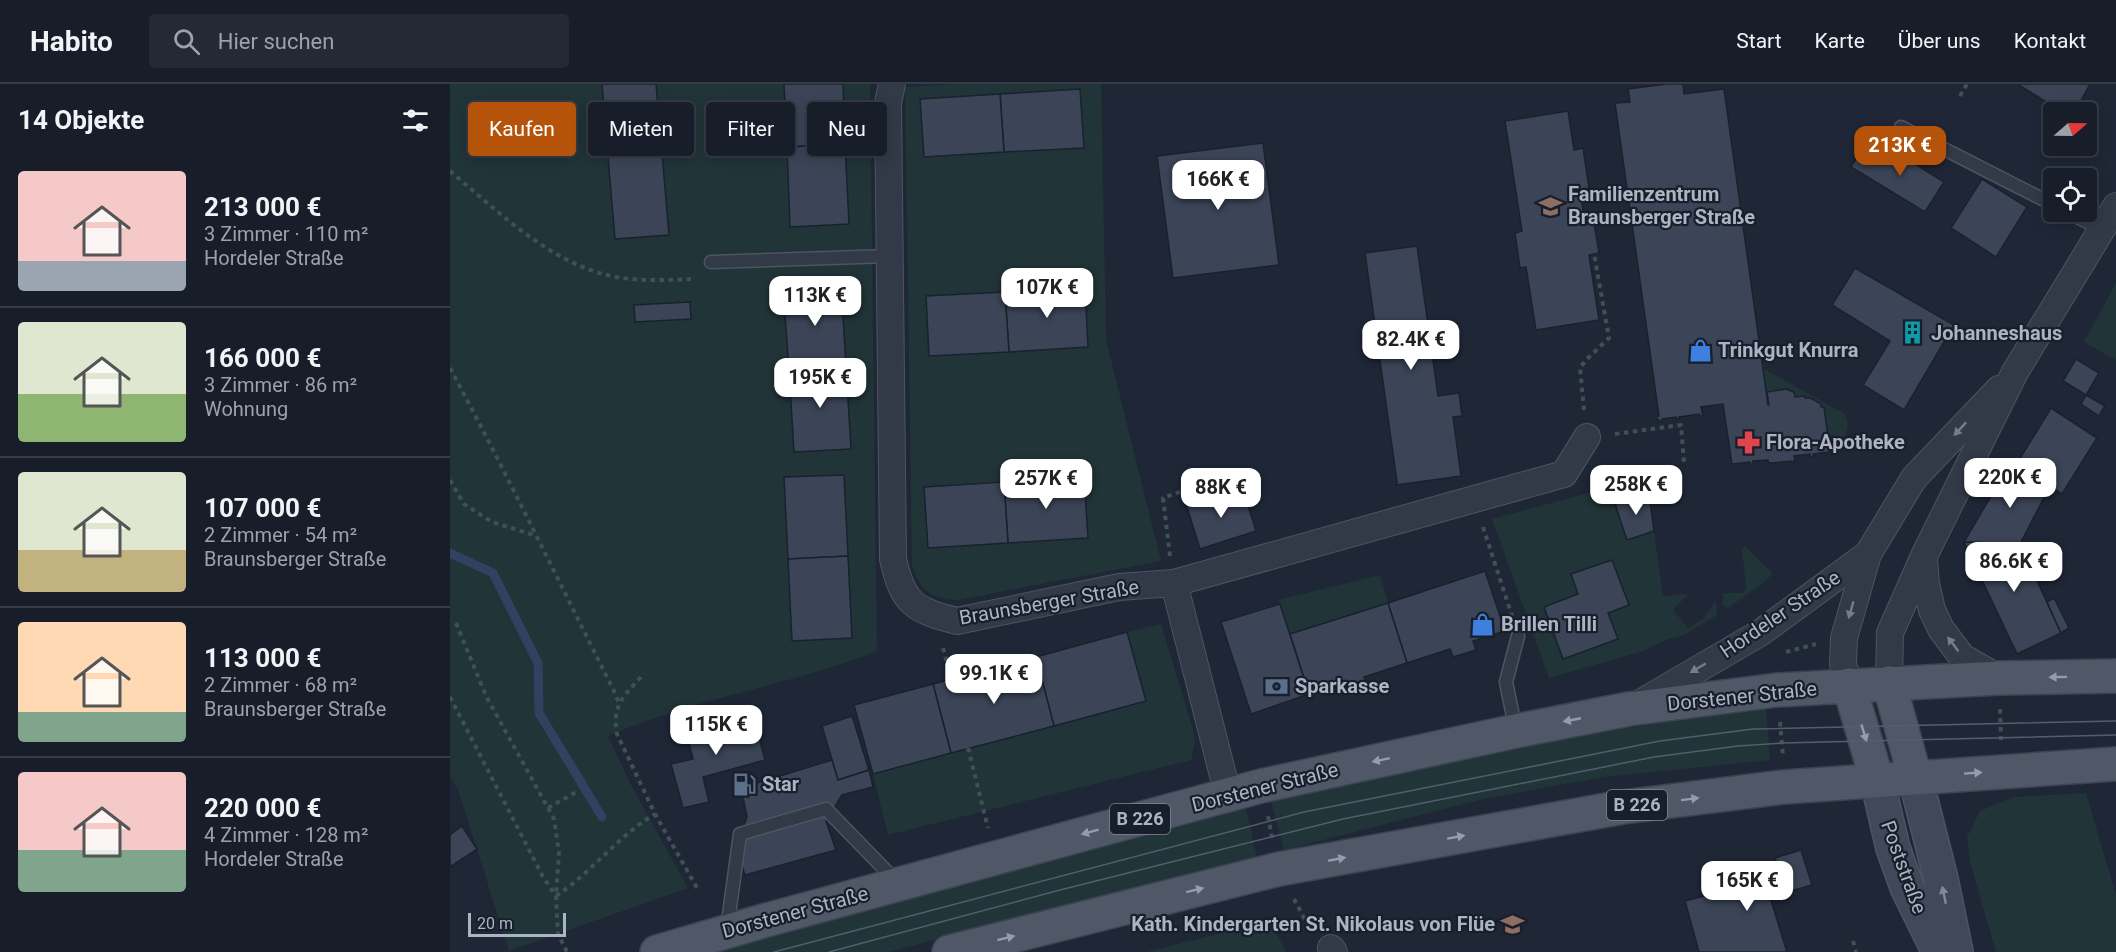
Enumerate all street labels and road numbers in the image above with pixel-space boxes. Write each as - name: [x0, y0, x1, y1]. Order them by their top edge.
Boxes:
- street label: Hordeler Straße: [1715, 565, 1845, 663]
- street label: Braunsberger Straße: [957, 574, 1141, 630]
- street label: Dorstener Straße: [1666, 676, 1818, 716]
- street label: Dorstener Straße: [1189, 757, 1341, 817]
- road number: B 226: [1607, 790, 1667, 820]
- road number: B 226: [1110, 804, 1170, 834]
- street label: Poststraße: [1876, 817, 1932, 917]
- street label: Dorstener Straße: [719, 881, 871, 943]

